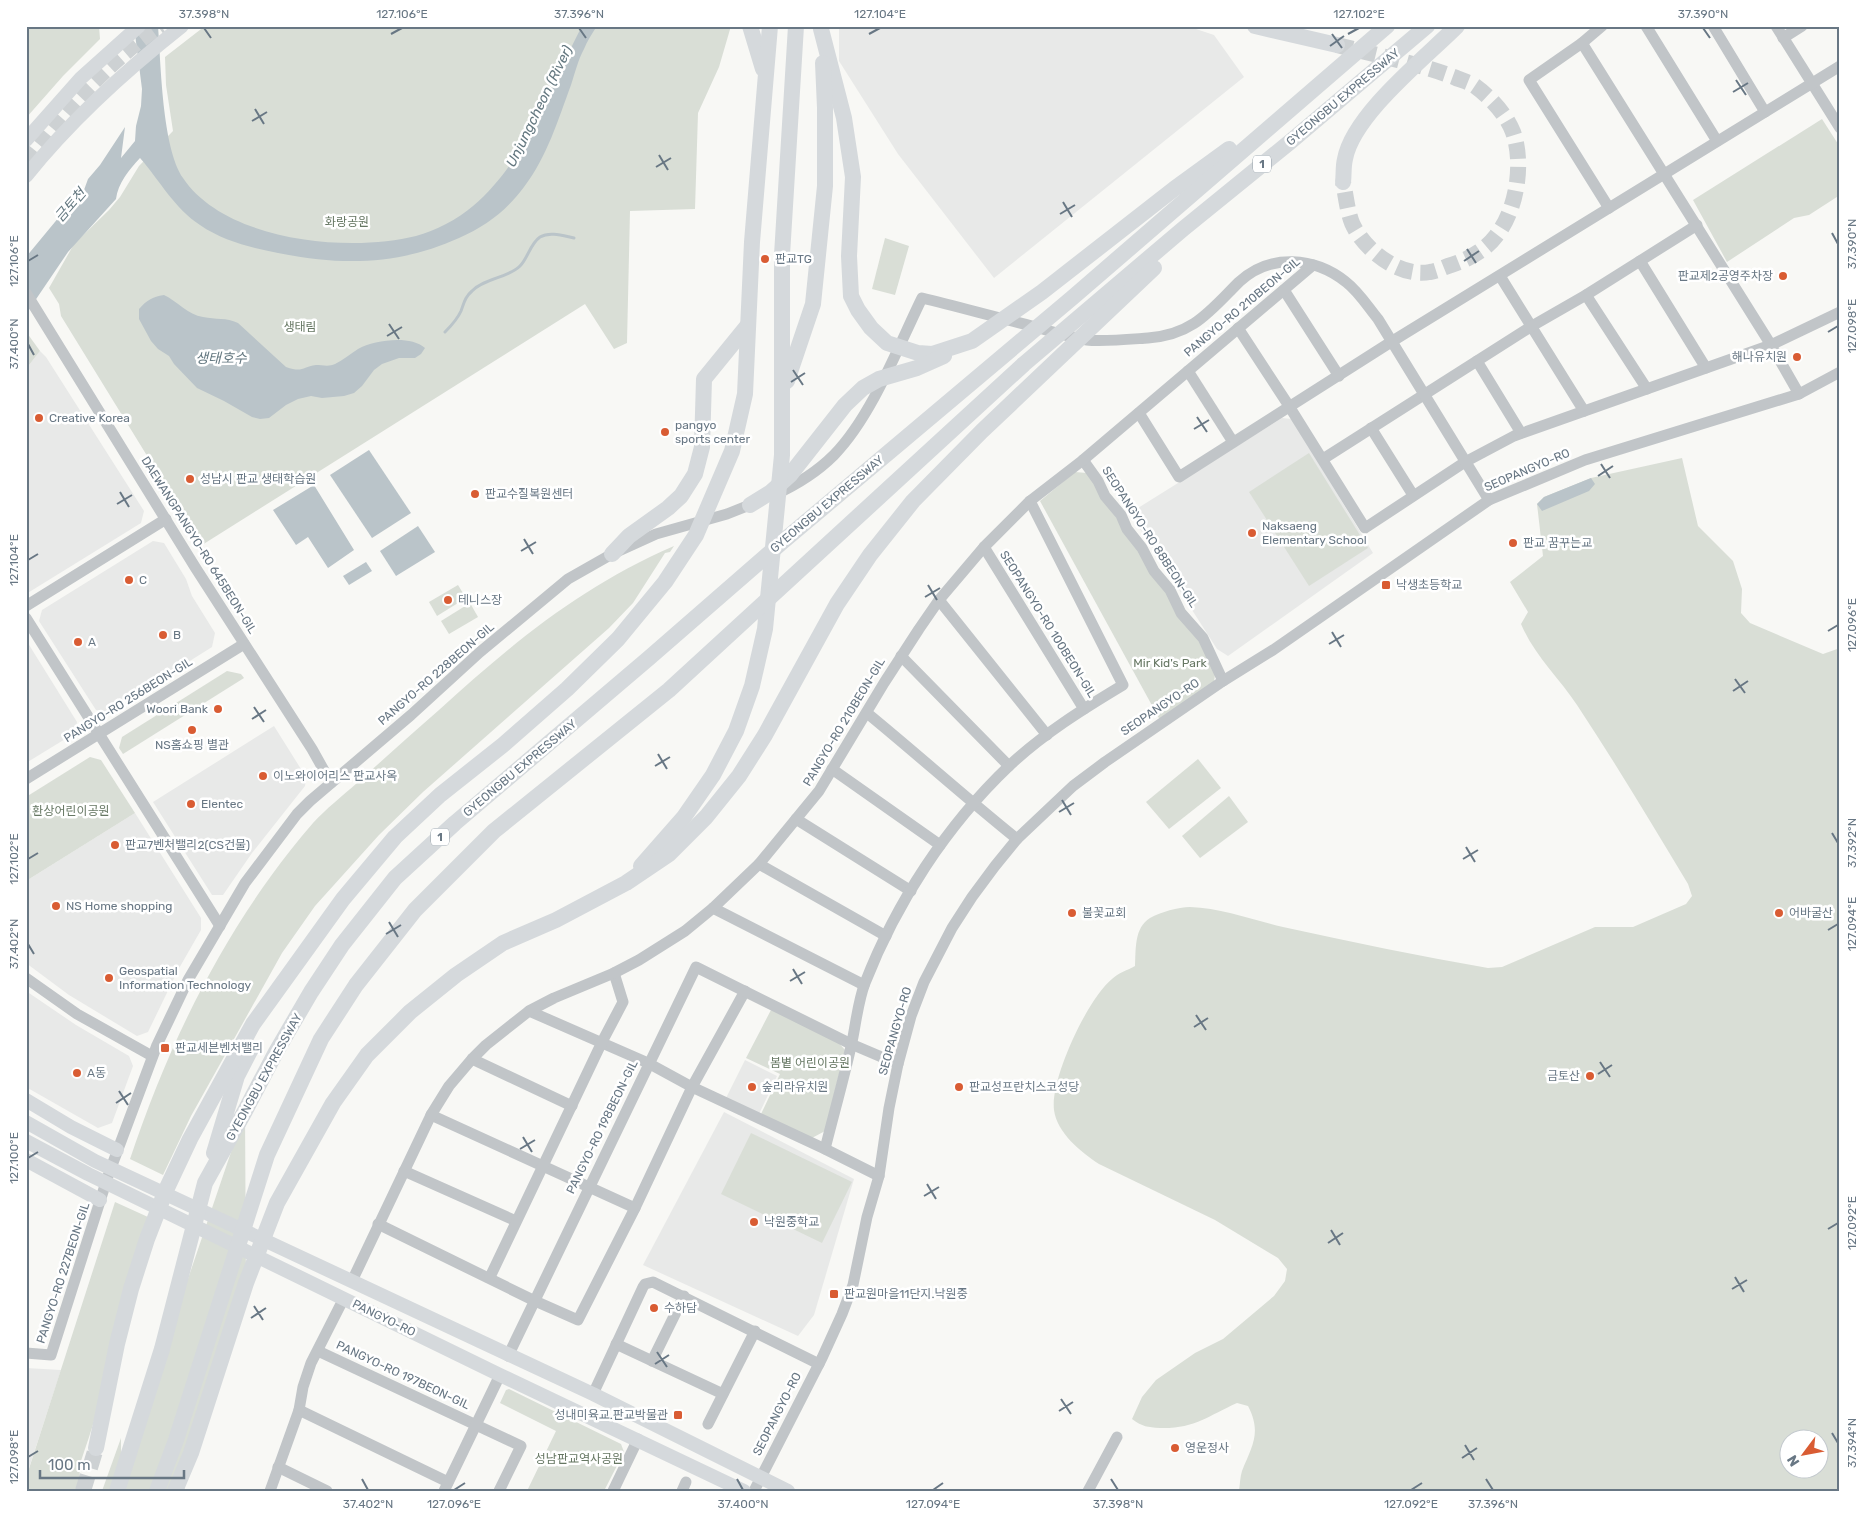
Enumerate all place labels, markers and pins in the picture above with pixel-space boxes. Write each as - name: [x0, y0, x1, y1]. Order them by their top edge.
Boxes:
- place label: 판교TG: [775, 252, 812, 266]
- marker: 판교TG: [759, 253, 771, 265]
- place label: 판교제2공영주차장: [1678, 269, 1773, 283]
- marker: 판교제2공영주차장: [1777, 270, 1789, 282]
- place label: 해나유치원: [1732, 350, 1787, 364]
- marker: 해나유치원: [1791, 351, 1803, 363]
- place label: Creative Korea: [49, 411, 130, 425]
- marker: Creative Korea: [33, 412, 45, 424]
- place label: pangyo sports center: [675, 418, 750, 446]
- marker: pangyo sports center: [659, 426, 671, 438]
- place label: 성남시 판교 생태학습원: [200, 472, 316, 486]
- marker: 성남시 판교 생태학습원: [184, 473, 196, 485]
- place label: 판교수질복원센터: [485, 487, 573, 501]
- marker: 판교수질복원센터: [469, 488, 481, 500]
- place label: Naksaeng Elementary School: [1262, 519, 1367, 547]
- marker: Naksaeng Elementary School: [1246, 527, 1258, 539]
- place label: 판교 꿈꾸는교: [1523, 536, 1592, 550]
- marker: 판교 꿈꾸는교: [1507, 537, 1519, 549]
- place label: C: [139, 573, 147, 587]
- marker: C: [123, 574, 135, 586]
- place label: 낙생초등학교: [1396, 578, 1462, 592]
- marker: 낙생초등학교: [1380, 579, 1392, 591]
- place label: 테니스장: [458, 593, 502, 607]
- marker: 테니스장: [442, 594, 454, 606]
- place label: B: [173, 628, 181, 642]
- marker: B: [157, 629, 169, 641]
- place label: A: [88, 635, 96, 649]
- marker: A: [72, 636, 84, 648]
- place label: Woori Bank: [146, 702, 209, 716]
- marker: Woori Bank: [212, 703, 224, 715]
- marker: NS홈쇼핑 별관: [186, 724, 198, 736]
- place label: NS홈쇼핑 별관: [155, 738, 229, 752]
- place label: 이노와이어리스 판교사옥: [273, 769, 397, 783]
- marker: 이노와이어리스 판교사옥: [257, 770, 269, 782]
- place label: Elentec: [201, 797, 244, 811]
- marker: Elentec: [185, 798, 197, 810]
- place label: 판교7벤처밸리2(CS건물): [125, 838, 250, 852]
- marker: 판교7벤처밸리2(CS건물): [109, 839, 121, 851]
- place label: NS Home shopping: [66, 899, 173, 913]
- marker: NS Home shopping: [50, 900, 62, 912]
- place label: 불꽃교회: [1082, 906, 1126, 920]
- place label: 어바굴산: [1789, 906, 1833, 920]
- marker: 불꽃교회: [1066, 907, 1078, 919]
- marker: 어바굴산: [1773, 907, 1785, 919]
- place label: Geospatial Information Technology: [119, 964, 252, 992]
- marker: Geospatial Information Technology: [103, 972, 115, 984]
- place label: 판교세븐벤처밸리: [175, 1041, 263, 1055]
- marker: 판교세븐벤처밸리: [159, 1042, 171, 1054]
- place label: A동: [87, 1066, 106, 1080]
- marker: A동: [71, 1067, 83, 1079]
- place label: 금토산: [1547, 1069, 1580, 1083]
- marker: 금토산: [1584, 1070, 1596, 1082]
- place label: 숲리라유치원: [762, 1080, 828, 1094]
- place label: 판교성프란치스코성당: [969, 1080, 1079, 1094]
- marker: 숲리라유치원: [746, 1081, 758, 1093]
- marker: 판교성프란치스코성당: [953, 1081, 965, 1093]
- place label: 낙원중학교: [764, 1215, 819, 1229]
- marker: 낙원중학교: [748, 1216, 760, 1228]
- place label: 판교원마을11단지.낙원중: [844, 1287, 968, 1301]
- marker: 판교원마을11단지.낙원중: [828, 1288, 840, 1300]
- place label: 수하담: [664, 1301, 697, 1315]
- marker: 수하담: [648, 1302, 660, 1314]
- place label: 성내미육교.판교박물관: [555, 1408, 668, 1422]
- marker: 성내미육교.판교박물관: [672, 1409, 684, 1421]
- place label: 영운정사: [1185, 1441, 1229, 1455]
- marker: 영운정사: [1169, 1442, 1181, 1454]

